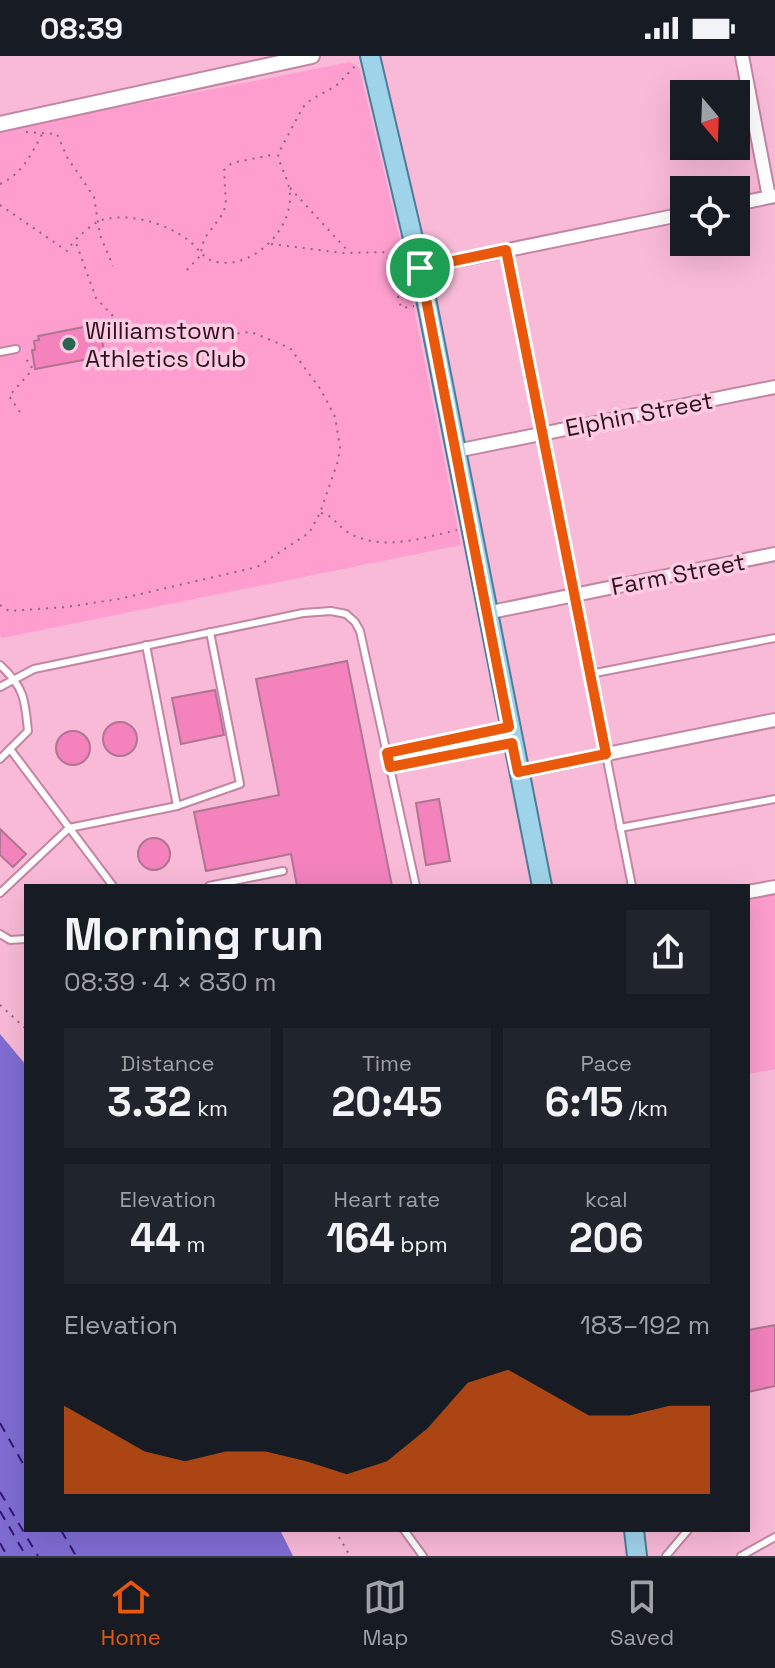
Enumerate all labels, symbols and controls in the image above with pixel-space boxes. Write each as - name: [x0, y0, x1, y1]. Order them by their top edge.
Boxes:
- text: 08:39: [40, 9, 123, 48]
- north arrow: [670, 80, 750, 160]
- map controls: [670, 80, 750, 256]
- button: locate: [670, 176, 750, 256]
- pin: [386, 234, 454, 302]
- icon: arrive: [398, 246, 442, 290]
- place label: Williamstown Athletics Club: [85, 315, 247, 374]
- marker: Williamstown Athletics Club: [60, 335, 78, 353]
- street label: Elphin Street: [563, 385, 715, 443]
- street label: Farm Street: [608, 546, 748, 602]
- text: Morning run: [64, 907, 324, 963]
- button: share: [626, 910, 710, 994]
- text: 08:39 · 4 × 830 m: [64, 965, 277, 999]
- text: Distance: [121, 1049, 215, 1077]
- text: Time: [362, 1049, 412, 1077]
- text: Pace: [581, 1049, 632, 1077]
- text: 3.32: [107, 1077, 192, 1128]
- text: 20:45: [331, 1077, 443, 1128]
- text: 6:15: [545, 1077, 623, 1128]
- text: km: [192, 1094, 228, 1122]
- text: /km: [623, 1094, 668, 1122]
- text: Elevation: [119, 1185, 216, 1213]
- text: Heart rate: [334, 1185, 440, 1213]
- text: kcal: [585, 1185, 628, 1213]
- text: 44: [130, 1213, 181, 1264]
- text: 164: [326, 1213, 395, 1264]
- text: 206: [569, 1213, 644, 1264]
- text: m: [181, 1230, 205, 1258]
- text: bpm: [395, 1230, 448, 1258]
- text: Elevation: [64, 1308, 178, 1342]
- text: 183–192 m: [580, 1308, 710, 1342]
- tab: Home: [101, 1575, 161, 1651]
- tab: Map: [362, 1575, 408, 1651]
- tab: Saved: [610, 1575, 674, 1651]

